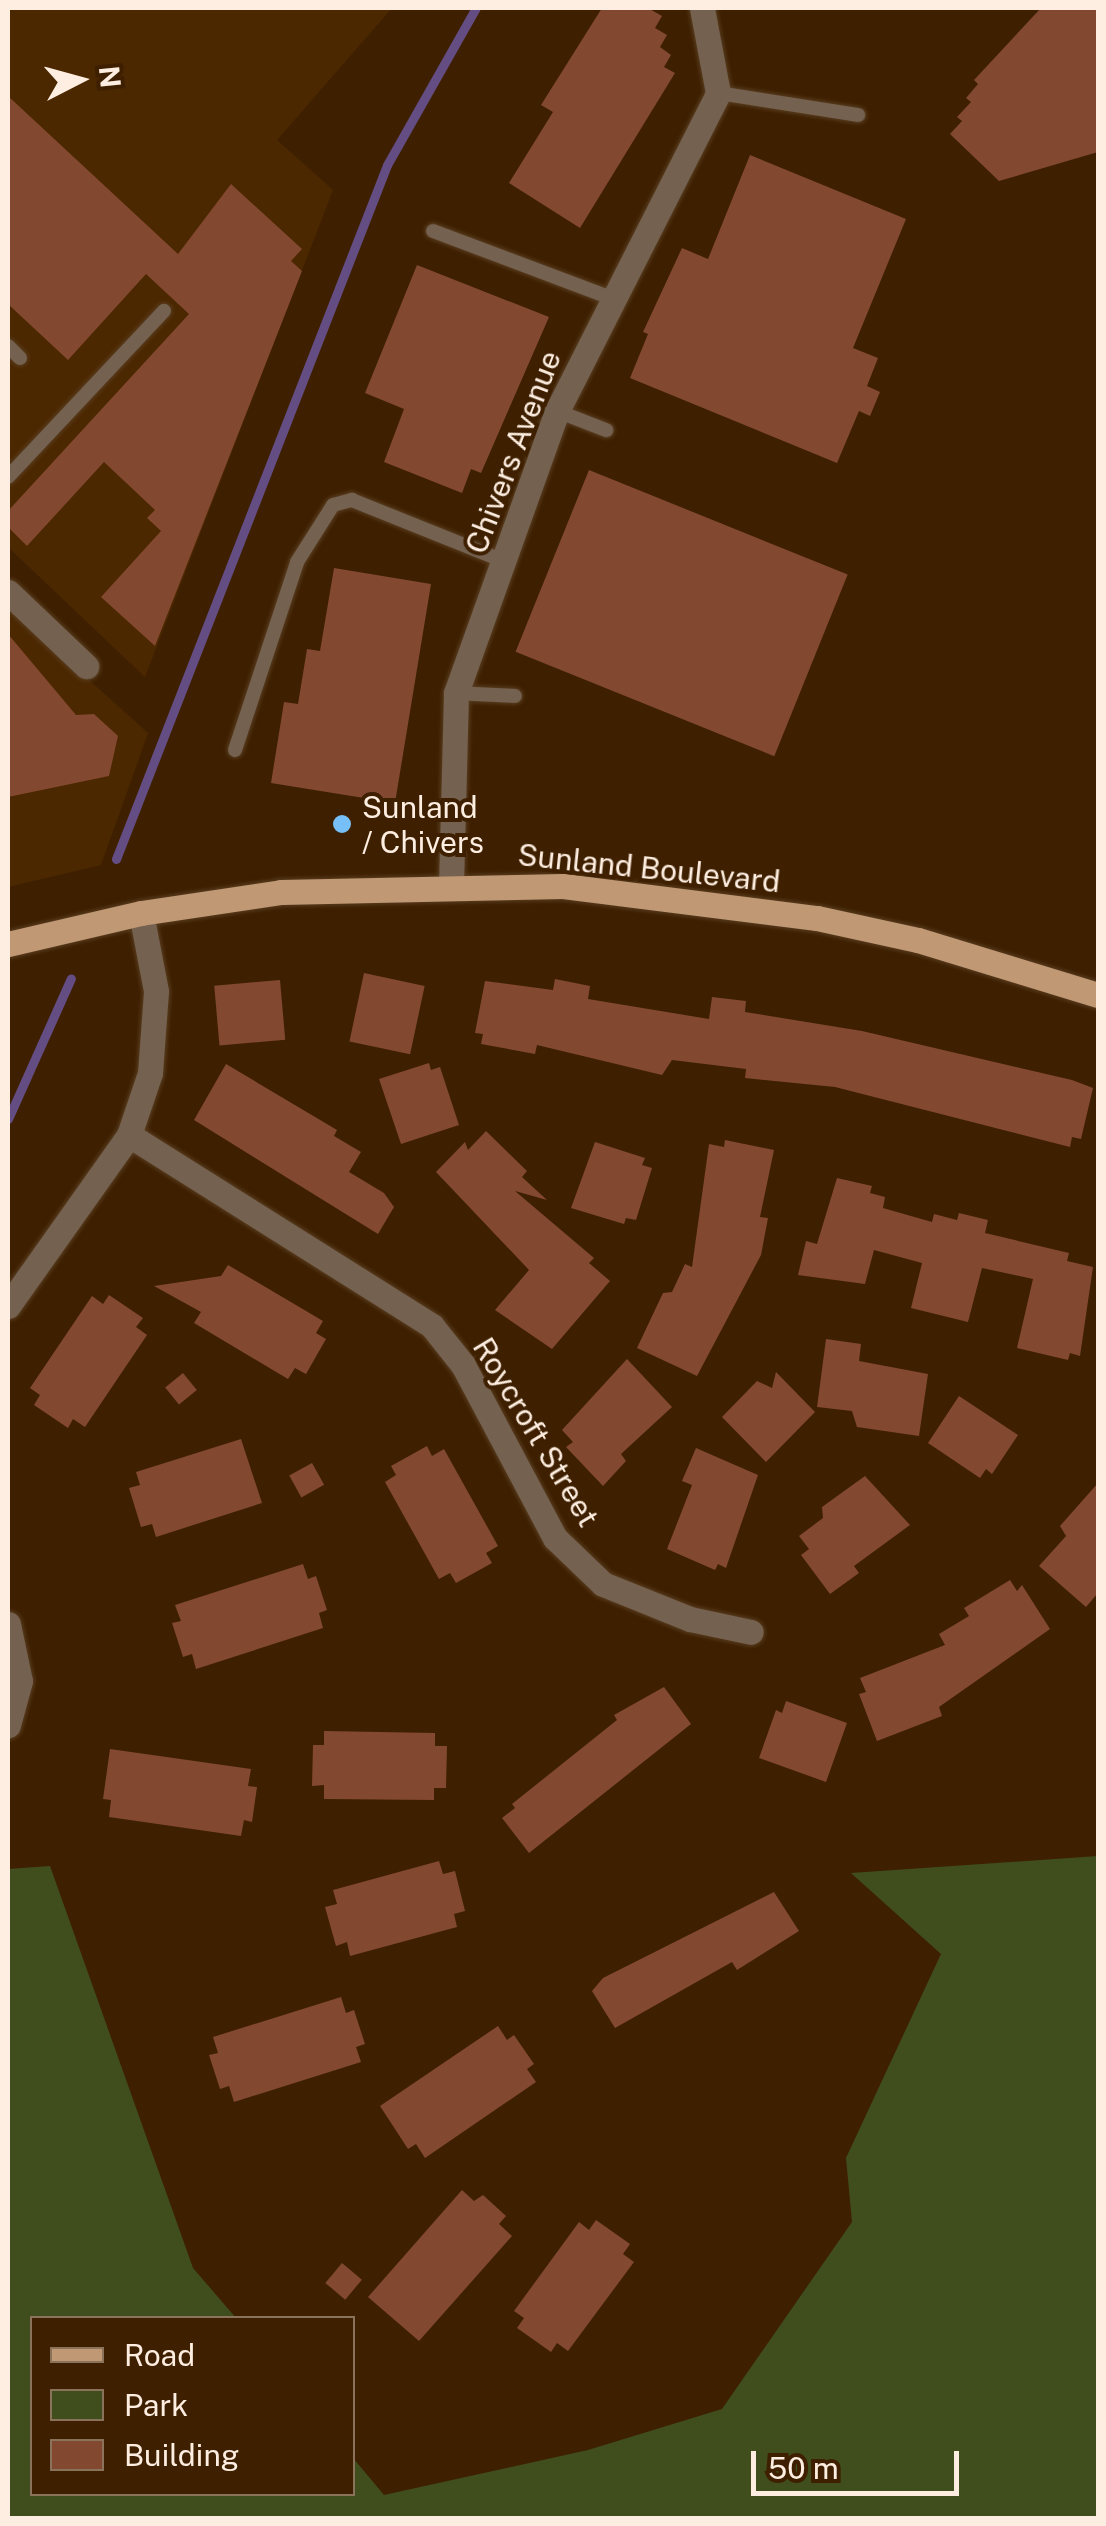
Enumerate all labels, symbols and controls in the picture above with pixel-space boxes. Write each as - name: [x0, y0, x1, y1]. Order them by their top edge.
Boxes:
- north arrow: [30, 30, 130, 130]
- text: N: [93, 64, 128, 89]
- street label: Chivers Avenue: [458, 345, 568, 559]
- place label: Sunland / Chivers: [362, 789, 484, 860]
- marker: Sunland / Chivers: [331, 813, 353, 835]
- street label: Sunland Boulevard: [516, 836, 782, 900]
- street label: Roycroft Street: [466, 1331, 606, 1533]
- legend: [30, 2316, 355, 2496]
- text: Road: [124, 2337, 195, 2373]
- text: Park: [124, 2387, 188, 2423]
- scale bar: [756, 2431, 964, 2493]
- text: Building: [124, 2437, 239, 2473]
- text: 50 m: [768, 2450, 839, 2486]

